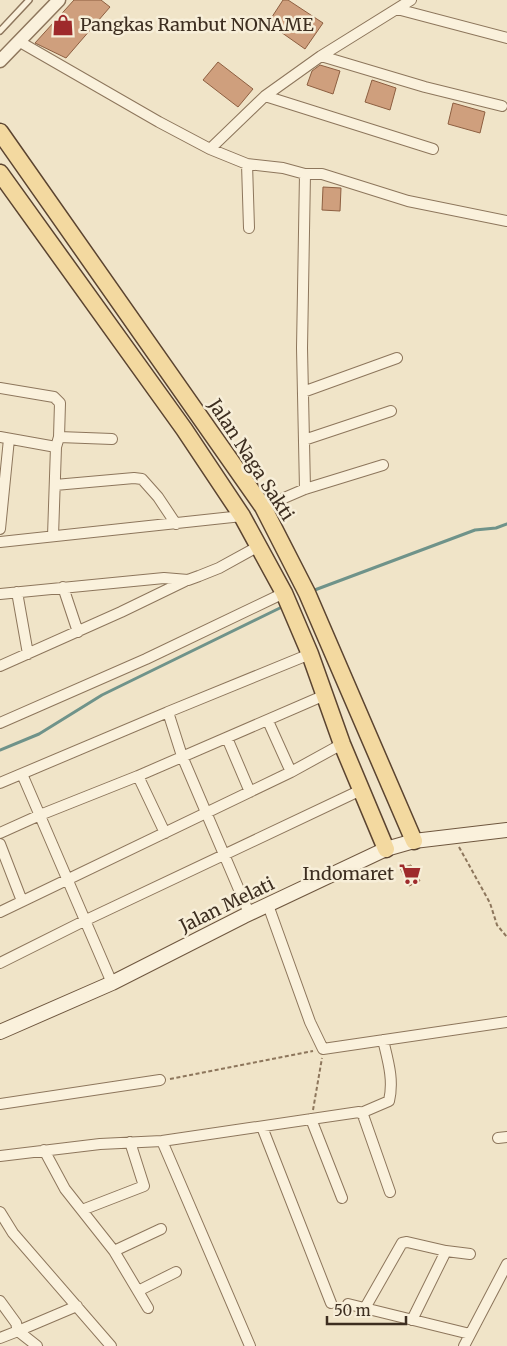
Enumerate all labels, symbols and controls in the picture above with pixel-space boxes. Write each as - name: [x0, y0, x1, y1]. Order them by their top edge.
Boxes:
- shop icon: Pangkas Rambut NONAME: [50, 12, 76, 38]
- place label: Pangkas Rambut NONAME: [80, 13, 314, 36]
- street label: Jalan Naga Sakti: [203, 394, 299, 525]
- supermarket icon: Indomaret: [397, 861, 423, 887]
- place label: Indomaret: [303, 862, 394, 885]
- street label: Jalan Melati: [175, 872, 278, 938]
- scale bar: [327, 1294, 406, 1326]
- text: 50 m: [334, 1301, 371, 1320]

